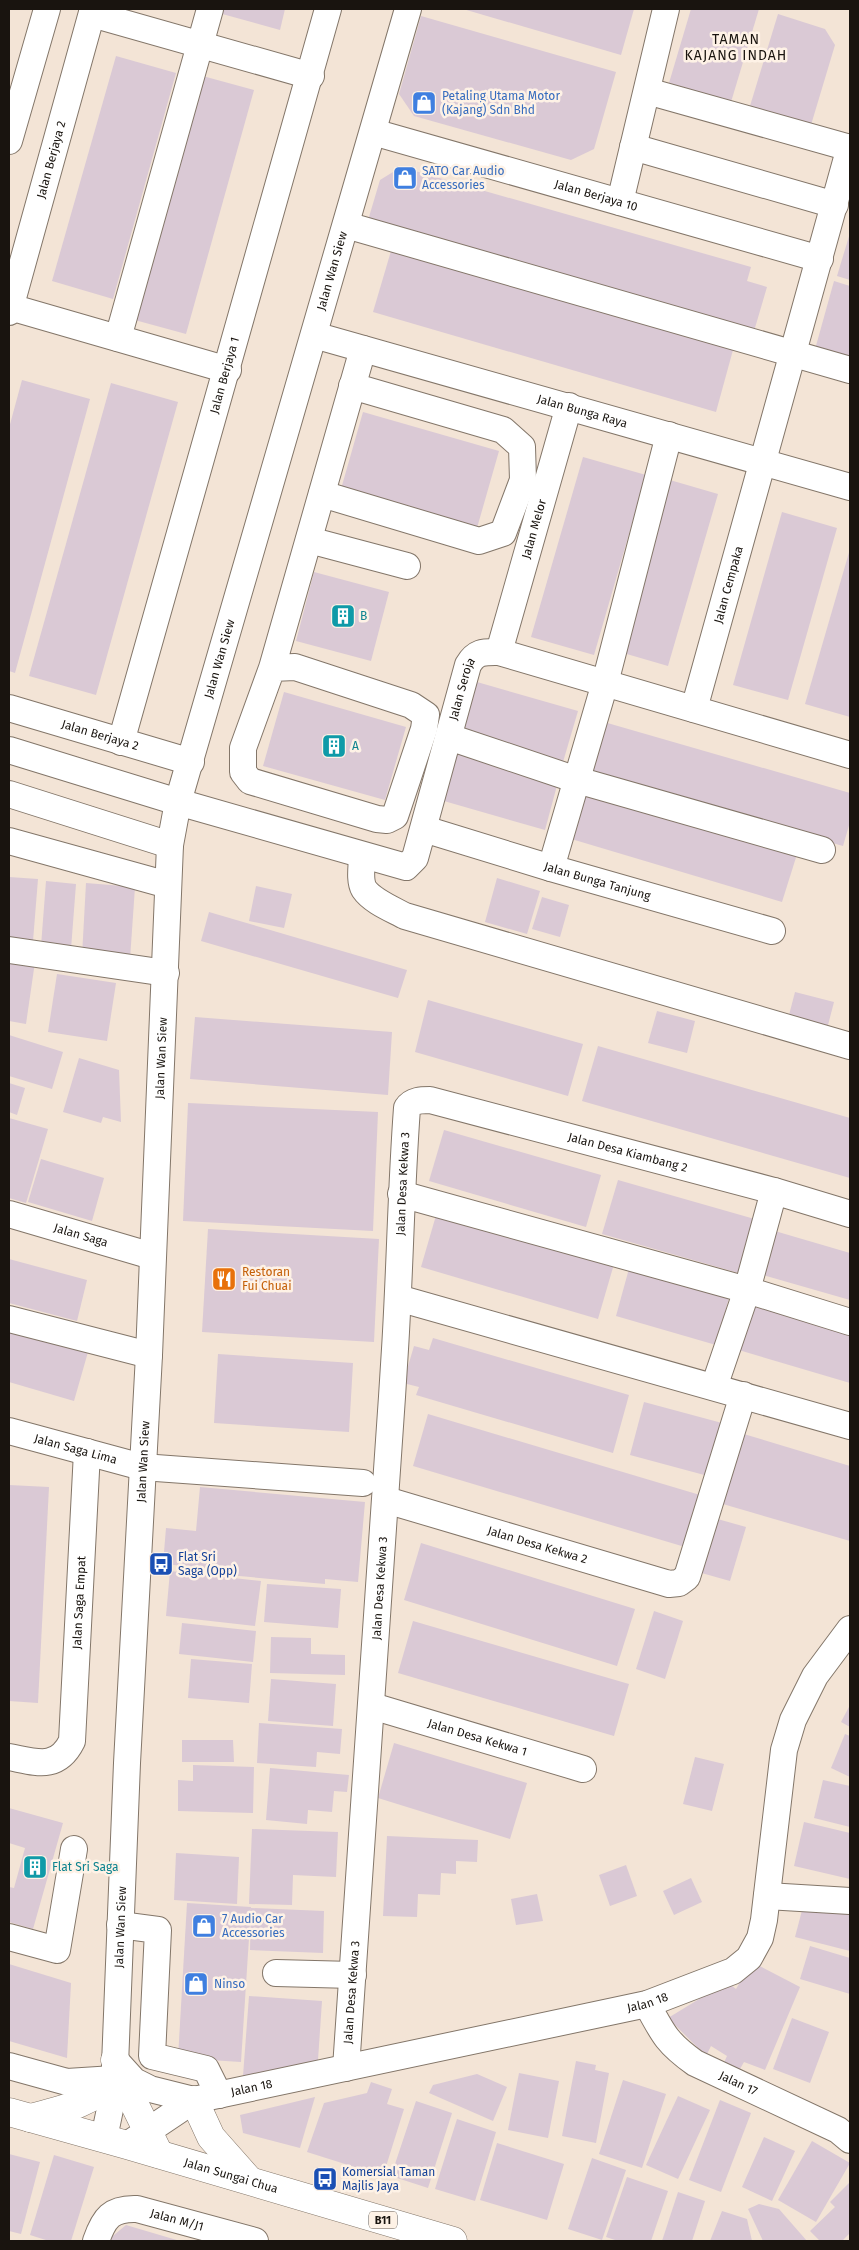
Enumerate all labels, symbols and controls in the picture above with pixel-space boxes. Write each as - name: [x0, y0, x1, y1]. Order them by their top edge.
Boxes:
- district label: TAMAN KAJANG INDAH: [685, 31, 787, 64]
- place label: Petaling Utama Motor (Kajang) Sdn Bhd: [442, 89, 560, 117]
- shop icon: Petaling Utama Motor (Kajang) Sdn Bhd: [411, 90, 437, 116]
- street label: Jalan Berjaya 2: [34, 119, 69, 200]
- place label: SATO Car Audio Accessories: [422, 164, 504, 192]
- shop icon: SATO Car Audio Accessories: [392, 165, 418, 191]
- street label: Jalan Berjaya 10: [553, 177, 640, 214]
- street label: Jalan Wan Siew: [314, 229, 350, 312]
- street label: Jalan Berjaya 1: [207, 335, 242, 415]
- street label: Jalan Bunga Raya: [536, 392, 629, 431]
- street label: Jalan Melor: [519, 497, 549, 560]
- street label: Jalan Cempaka: [711, 544, 746, 625]
- building icon: B: [330, 603, 356, 629]
- place label: B: [360, 609, 367, 623]
- street label: Jalan Wan Siew: [201, 617, 238, 700]
- street label: Jalan Seroja: [446, 655, 478, 722]
- street label: Jalan Berjaya 2: [60, 717, 140, 753]
- building icon: A: [321, 733, 347, 759]
- place label: A: [352, 739, 359, 753]
- street label: Jalan Bunga Tanjung: [542, 859, 653, 903]
- street label: Jalan Wan Siew: [153, 1017, 170, 1099]
- street label: Jalan Desa Kiambang 2: [566, 1130, 689, 1175]
- street label: Jalan Desa Kekwa 3: [393, 1132, 412, 1236]
- street label: Jalan Saga: [52, 1221, 110, 1250]
- place label: Restoran Fui Chuai: [242, 1265, 292, 1293]
- restaurant icon: Restoran Fui Chuai: [211, 1266, 237, 1292]
- street label: Jalan Wan Siew: [134, 1420, 152, 1503]
- street label: Jalan Saga Lima: [33, 1431, 119, 1467]
- street label: Jalan Desa Kekwa 2: [486, 1524, 589, 1566]
- street label: Jalan Desa Kekwa 3: [369, 1536, 390, 1640]
- place label: Flat Sri Saga (Opp): [178, 1550, 237, 1578]
- bus stop icon: Flat Sri Saga (Opp): [148, 1551, 174, 1577]
- street label: Jalan Saga Empat: [70, 1555, 89, 1650]
- street label: Jalan Desa Kekwa 1: [426, 1716, 529, 1759]
- building icon: Flat Sri Saga: [22, 1854, 48, 1880]
- place label: Flat Sri Saga: [52, 1860, 119, 1874]
- street label: Jalan Wan Siew: [112, 1886, 129, 1968]
- place label: 7 Audio Car Accessories: [222, 1912, 285, 1940]
- shop icon: 7 Audio Car Accessories: [191, 1913, 217, 1939]
- street label: Jalan Desa Kekwa 3: [341, 1940, 362, 2044]
- shop icon: Ninso: [183, 1971, 209, 1997]
- place label: Ninso: [214, 1977, 245, 1991]
- street label: Jalan 18: [626, 1989, 670, 2015]
- street label: Jalan 17: [717, 2068, 760, 2098]
- street label: Jalan 18: [230, 2076, 274, 2099]
- street label: Jalan Sungai Chua: [182, 2155, 280, 2196]
- place label: Komersial Taman Majlis Jaya: [342, 2165, 435, 2193]
- bus stop icon: Komersial Taman Majlis Jaya: [312, 2166, 338, 2192]
- street label: Jalan M/J1: [149, 2206, 205, 2234]
- road number: B11: [369, 2212, 397, 2228]

